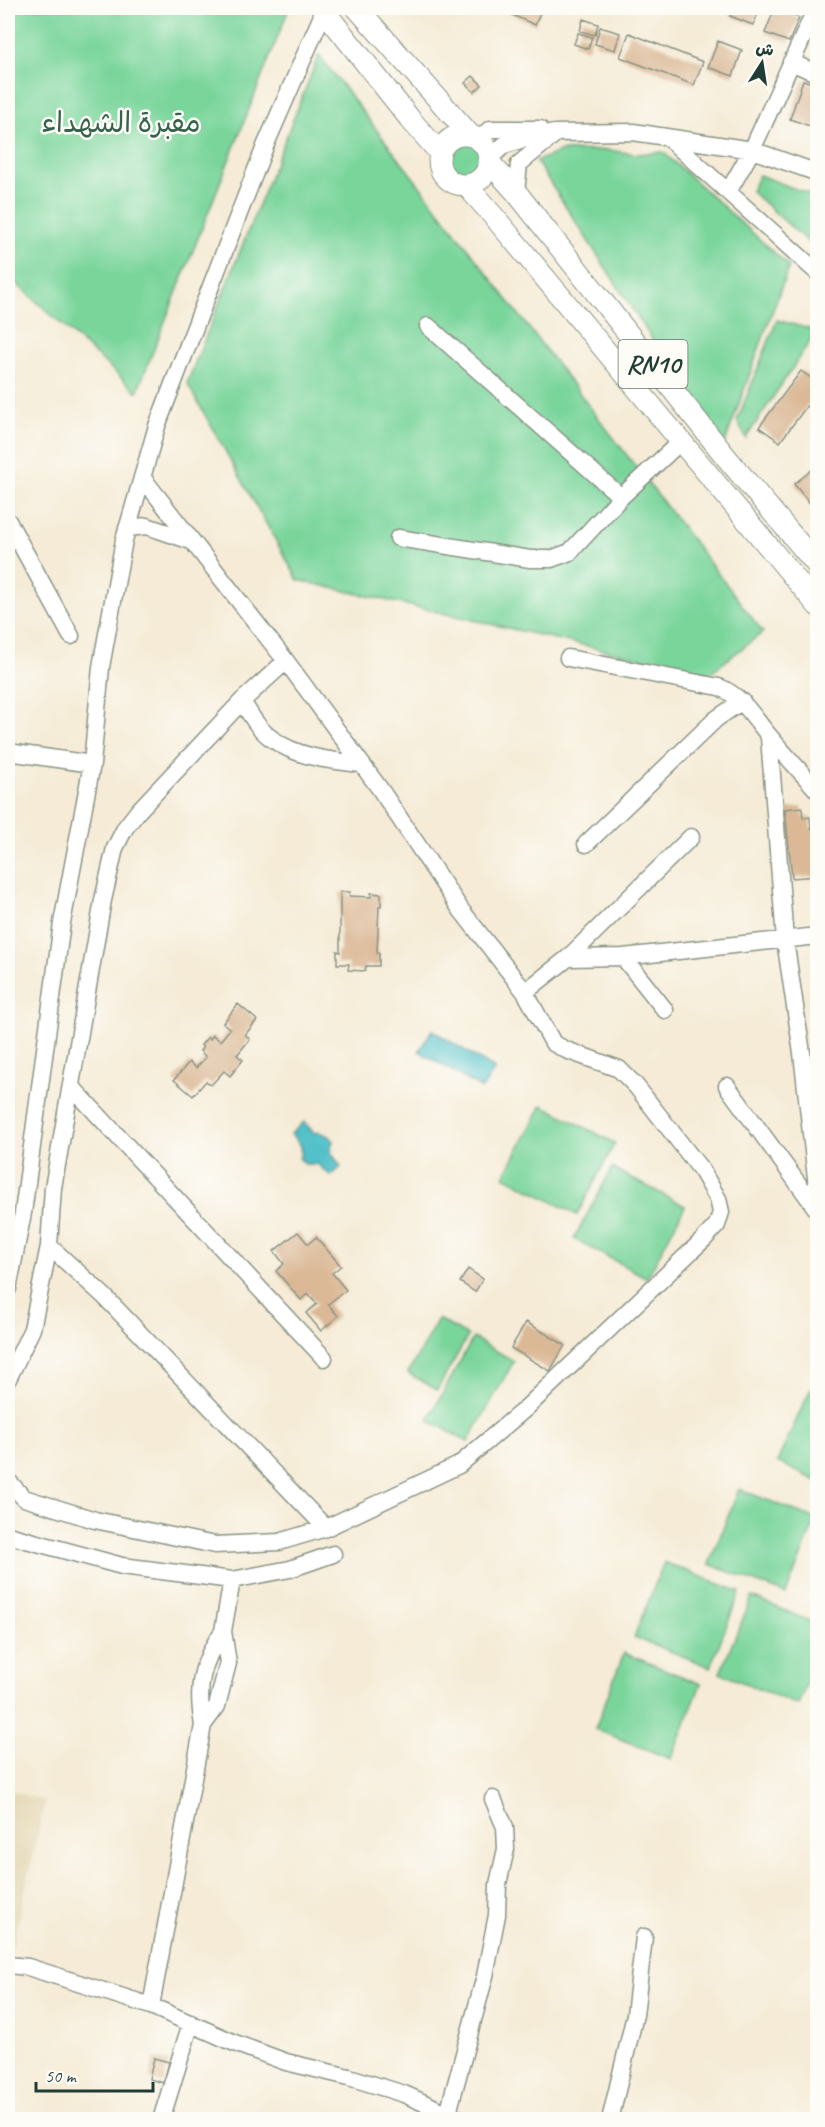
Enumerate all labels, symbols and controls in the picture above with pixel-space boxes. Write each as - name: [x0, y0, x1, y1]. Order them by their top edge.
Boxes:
- north arrow: [732, 33, 792, 93]
- text: ش: [754, 38, 776, 61]
- park label: مقبرة الشهداء: [41, 105, 201, 140]
- road number: RN10: [618, 340, 688, 388]
- scale bar: [36, 2055, 153, 2093]
- text: 50 m: [45, 2065, 78, 2087]

